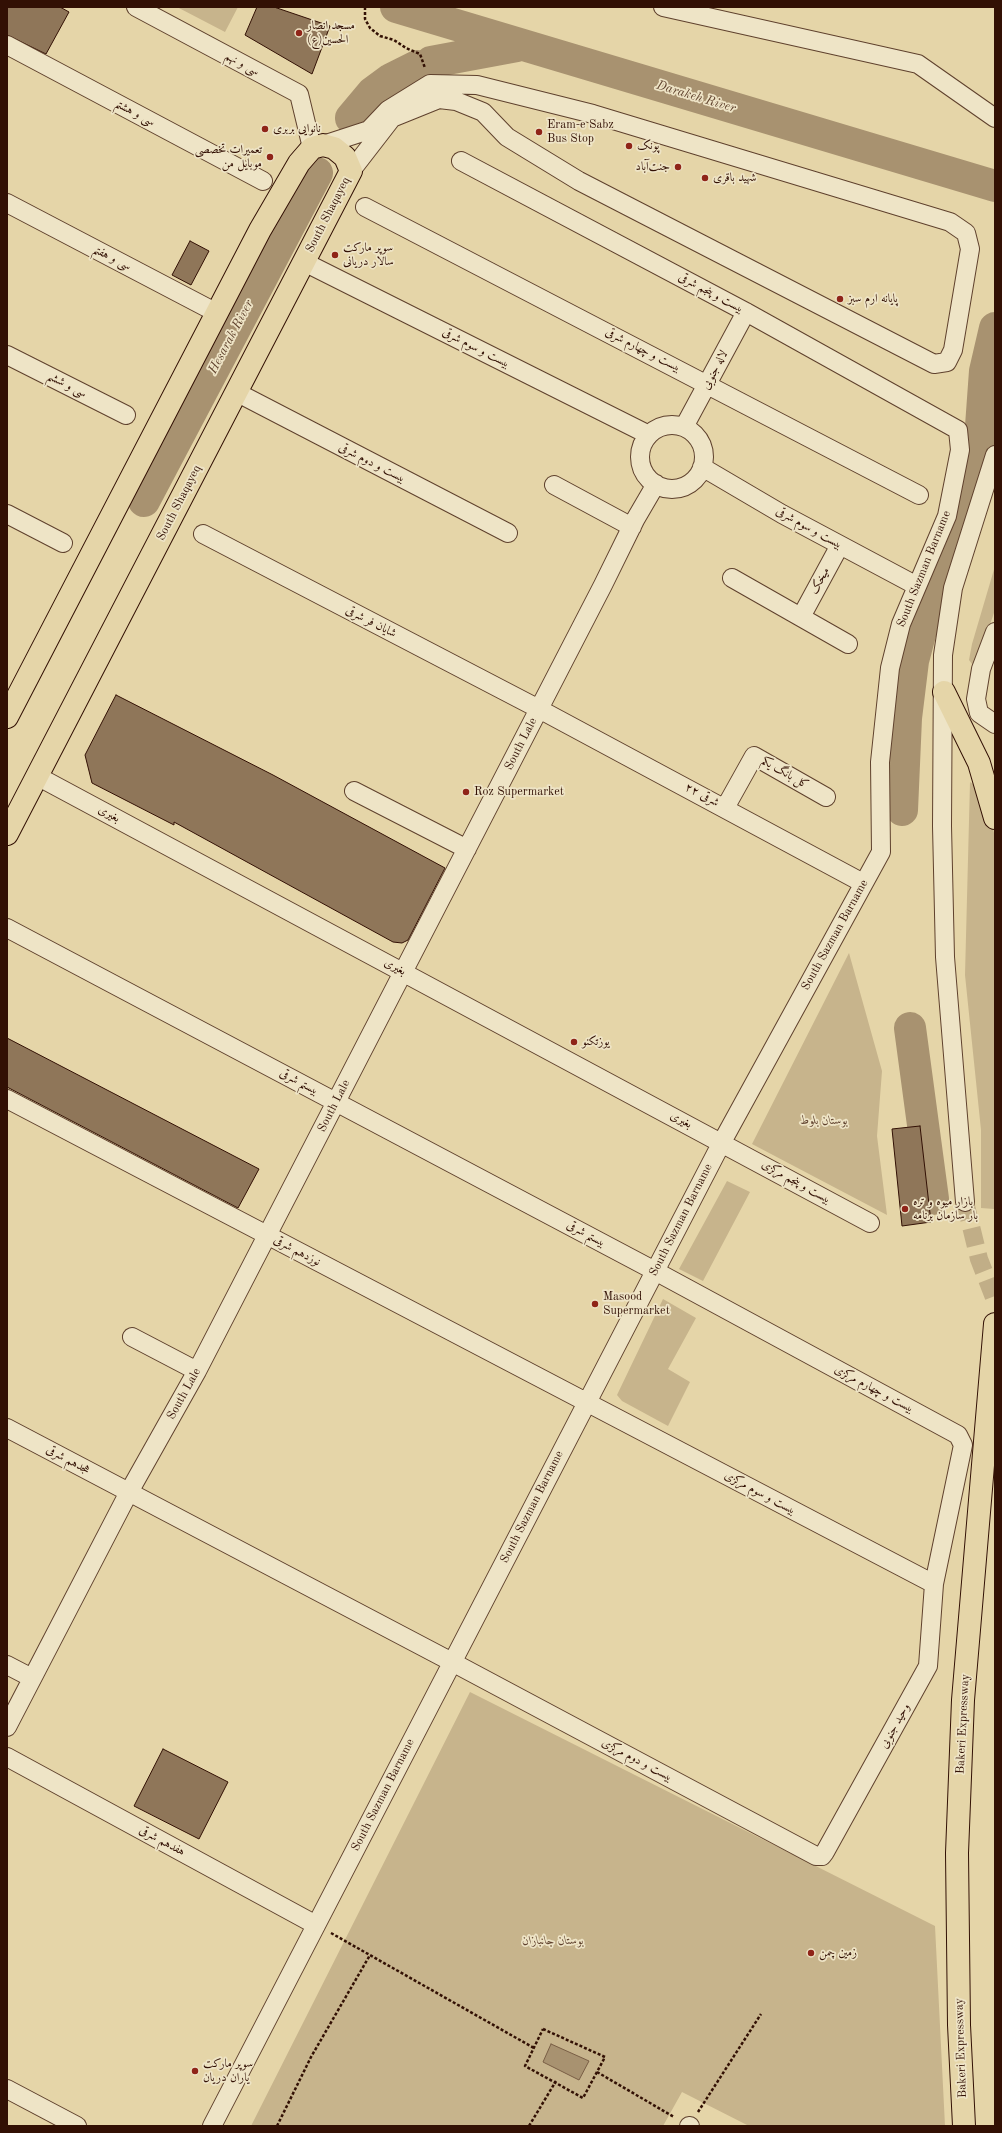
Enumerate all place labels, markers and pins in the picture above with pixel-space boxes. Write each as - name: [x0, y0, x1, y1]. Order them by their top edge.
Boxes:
- place label: مسجد انصار الحسین(ع): [307, 19, 355, 47]
- marker: مسجد انصار الحسین(ع): [294, 28, 304, 38]
- place label: Eram-e Sabz Bus Stop: [547, 118, 614, 146]
- place label: نانوایی بربری: [273, 122, 321, 136]
- marker: نانوایی بربری: [260, 124, 270, 134]
- marker: Eram-e Sabz Bus Stop: [534, 127, 544, 137]
- place label: پونک: [637, 139, 659, 153]
- marker: پونک: [624, 141, 634, 151]
- place label: تعمیرات تخصصی موبایل من: [195, 143, 262, 171]
- marker: تعمیرات تخصصی موبایل من: [265, 152, 275, 162]
- place label: جنت‌آباد: [636, 160, 670, 174]
- marker: جنت‌آباد: [673, 162, 683, 172]
- place label: شهید باقری: [713, 171, 756, 185]
- marker: شهید باقری: [700, 173, 710, 183]
- place label: سوپر مارکت سالار دریانی: [343, 241, 394, 269]
- marker: سوپر مارکت سالار دریانی: [330, 250, 340, 260]
- place label: پایانه ارم سبز: [848, 292, 898, 306]
- marker: پایانه ارم سبز: [835, 294, 845, 304]
- place label: Roz Supermarket: [474, 785, 564, 799]
- marker: Roz Supermarket: [461, 787, 471, 797]
- place label: یوزتکنو: [582, 1035, 610, 1049]
- marker: یوزتکنو: [569, 1037, 579, 1047]
- place label: بازار میوه و تره بار سازمان برنامه: [913, 1195, 978, 1223]
- marker: بازار میوه و تره بار سازمان برنامه: [900, 1204, 910, 1214]
- place label: Masood Supermarket: [603, 1290, 670, 1318]
- marker: Masood Supermarket: [590, 1299, 600, 1309]
- place label: زمین چمن: [819, 1946, 857, 1960]
- marker: زمین چمن: [806, 1948, 816, 1958]
- place label: سوپر مارکت یاران دریان: [203, 2057, 253, 2085]
- marker: سوپر مارکت یاران دریان: [190, 2066, 200, 2076]

